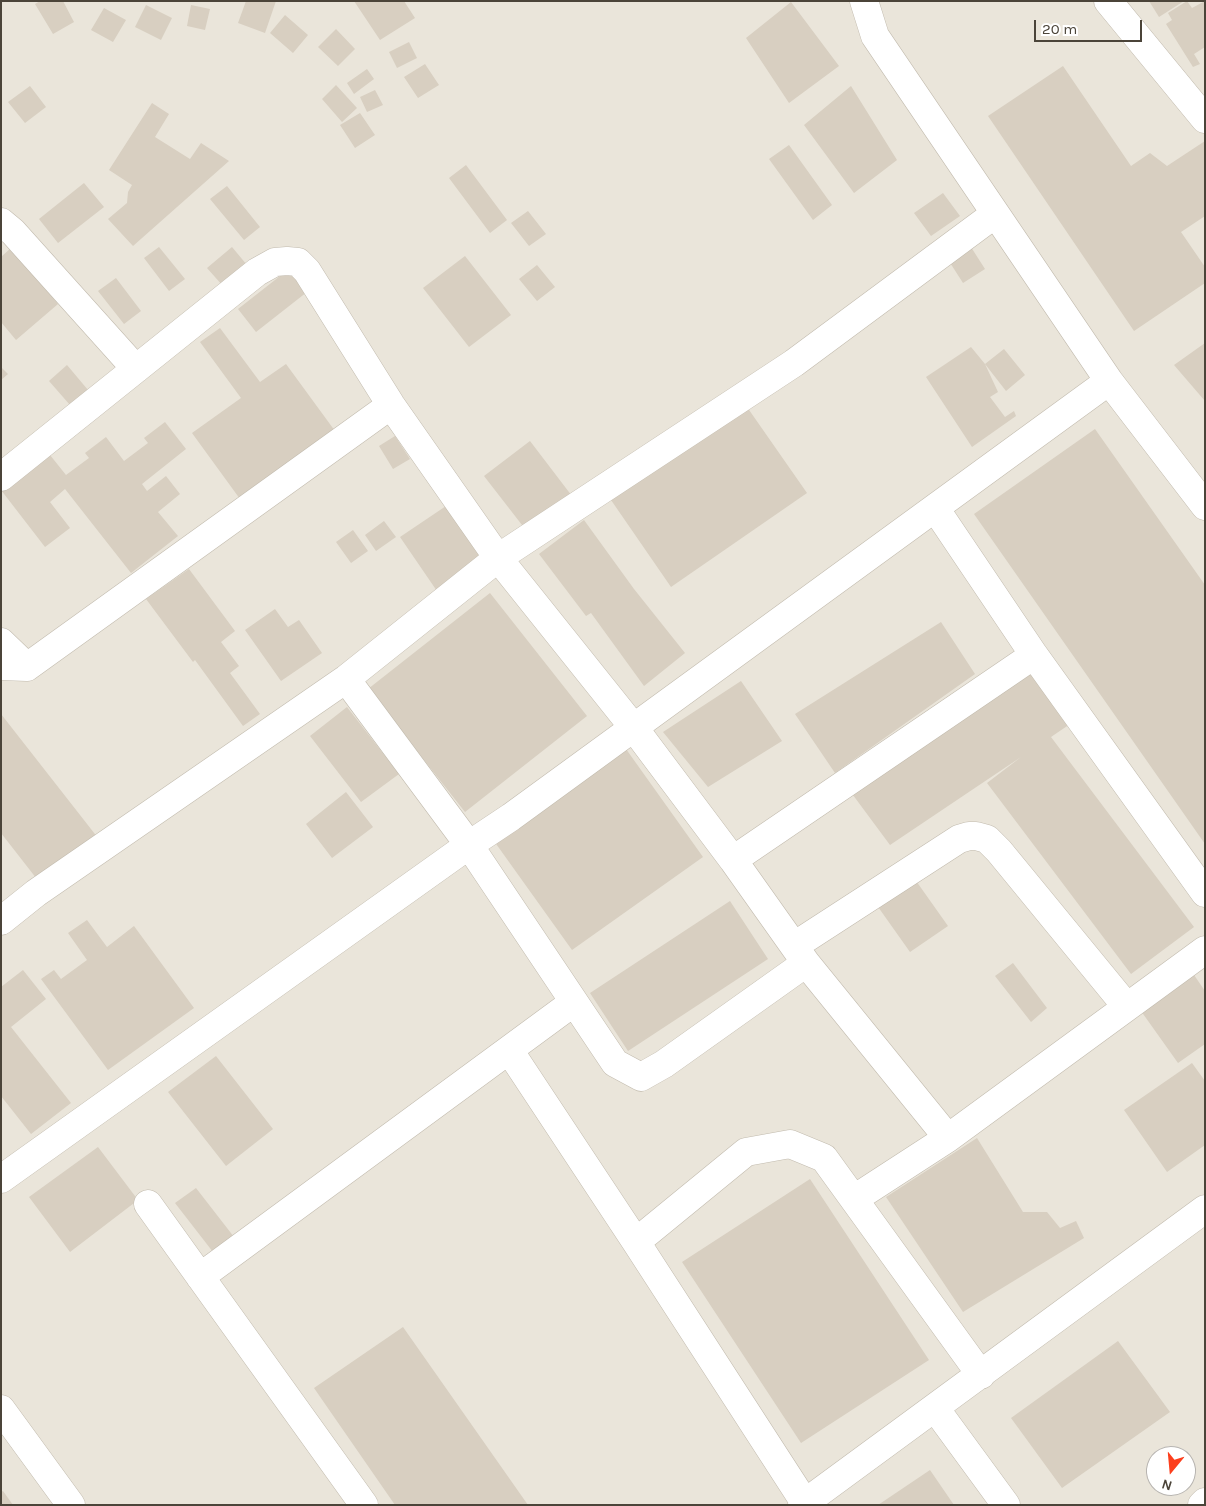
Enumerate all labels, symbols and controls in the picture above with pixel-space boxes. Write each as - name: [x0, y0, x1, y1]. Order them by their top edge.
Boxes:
- scale bar: [1036, 10, 1144, 42]
- text: 20 m: [1042, 20, 1077, 38]
- north arrow: [1146, 1446, 1196, 1496]
- text: N: [1159, 1475, 1174, 1494]

